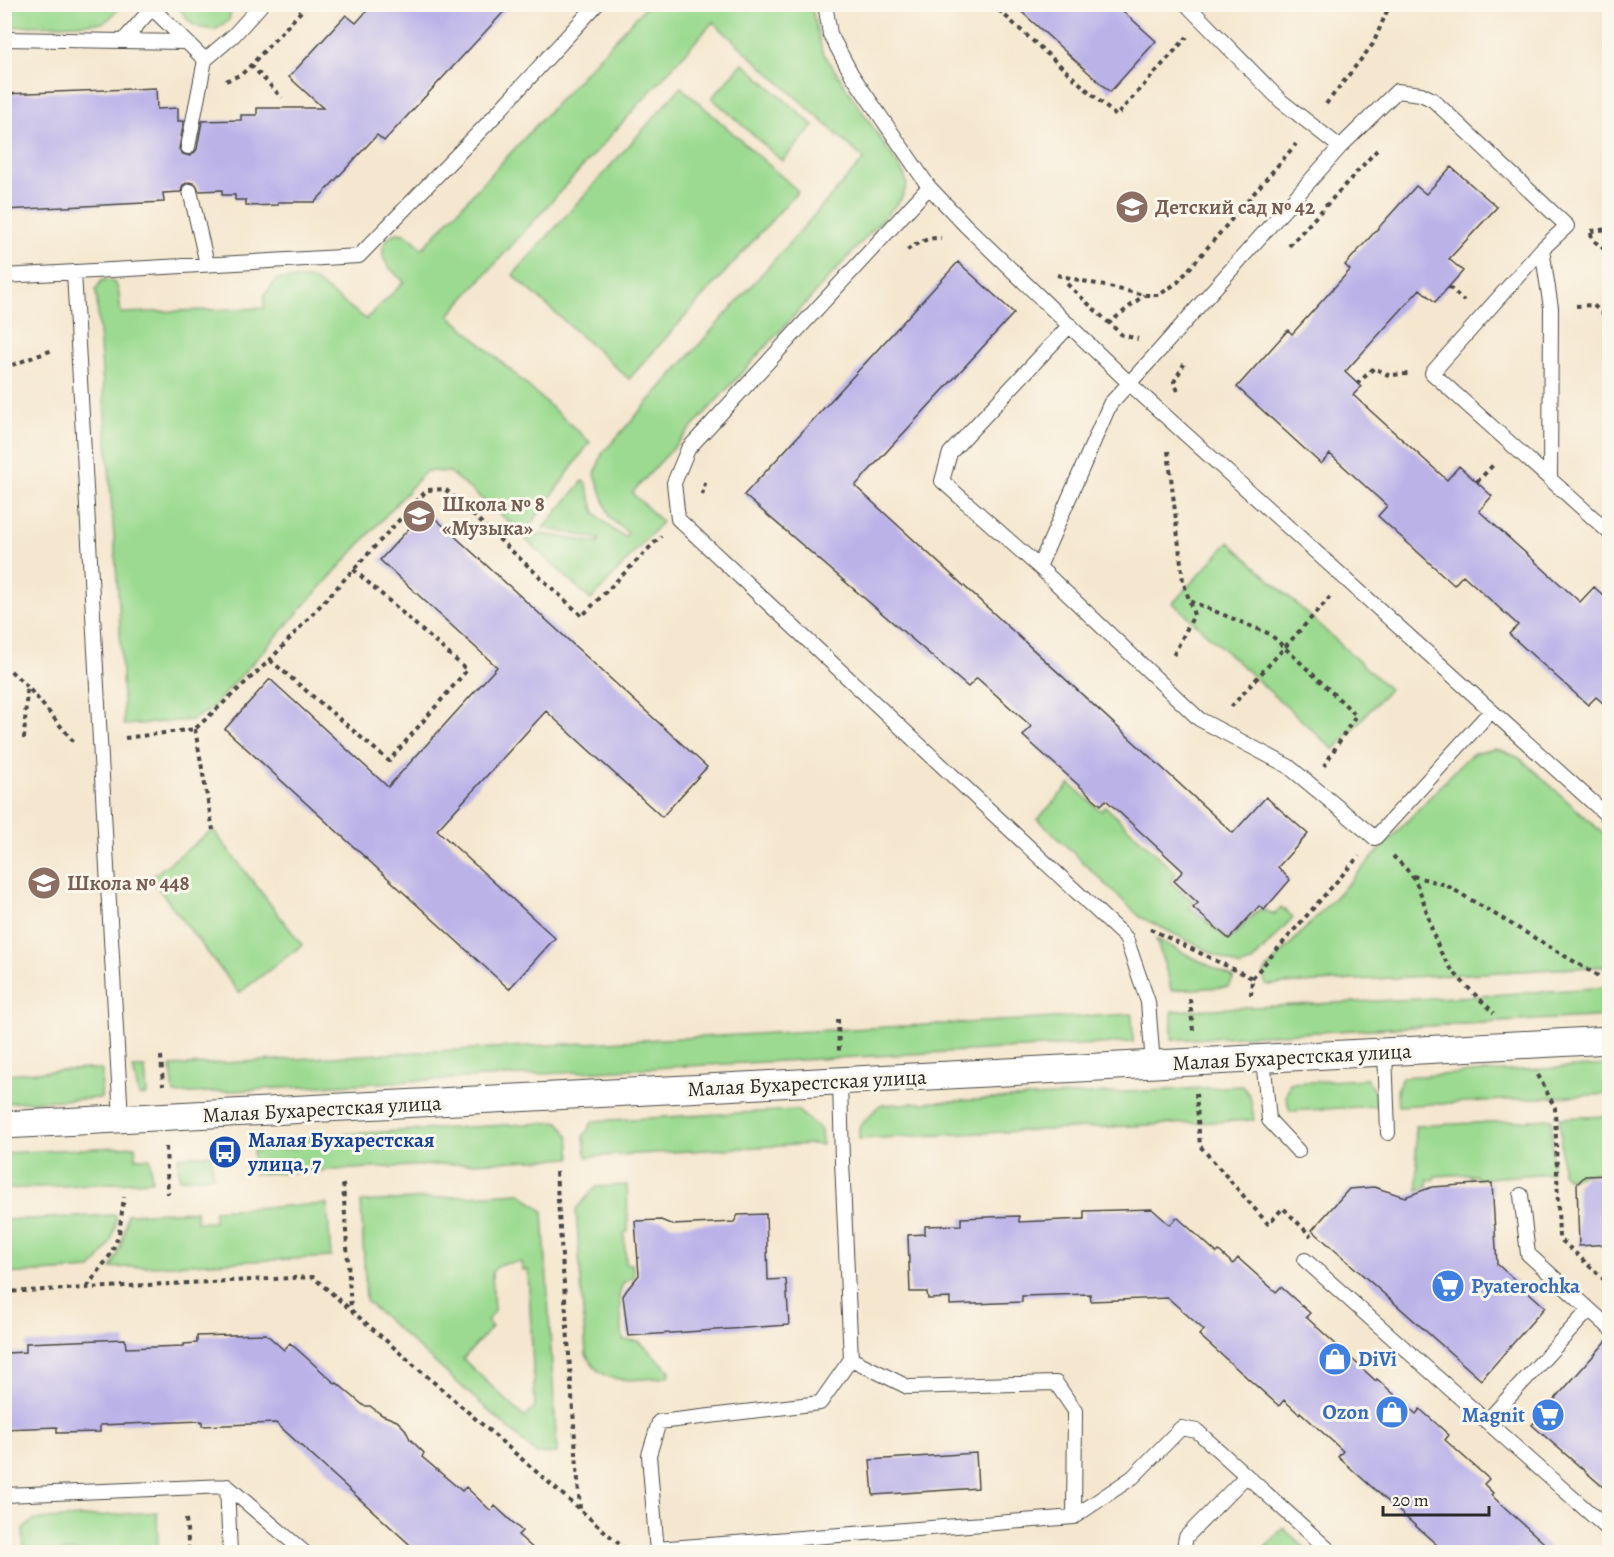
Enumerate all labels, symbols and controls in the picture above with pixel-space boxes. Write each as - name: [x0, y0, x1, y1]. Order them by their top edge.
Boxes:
- school or university icon: Детский сад № 42: [1114, 189, 1150, 225]
- place label: Детский сад № 42: [1155, 193, 1315, 221]
- place label: Школа № 8 «Музыка»: [442, 490, 545, 542]
- school or university icon: Школа № 8 «Музыка»: [401, 498, 437, 534]
- school or university icon: Школа № 448: [26, 865, 62, 901]
- place label: Школа № 448: [67, 869, 189, 897]
- street label: Малая Бухарестская улица: [1172, 1037, 1413, 1077]
- street label: Малая Бухарестская улица: [687, 1063, 928, 1103]
- street label: Малая Бухарестская улица: [202, 1089, 443, 1129]
- place label: Малая Бухарестская улица, 7: [247, 1126, 435, 1178]
- bus stop icon: Малая Бухарестская улица, 7: [207, 1134, 243, 1170]
- supermarket icon: Pyaterochka: [1430, 1268, 1466, 1304]
- place label: Pyaterochka: [1471, 1272, 1581, 1300]
- shop icon: DiVi: [1317, 1341, 1353, 1377]
- place label: DiVi: [1358, 1345, 1397, 1373]
- shop icon: Ozon: [1374, 1394, 1410, 1430]
- supermarket icon: Magnit: [1530, 1397, 1566, 1433]
- place label: Ozon: [1323, 1398, 1369, 1426]
- place label: Magnit: [1462, 1401, 1525, 1429]
- scale bar: [1383, 1479, 1490, 1517]
- text: 20 m: [1392, 1488, 1429, 1512]

